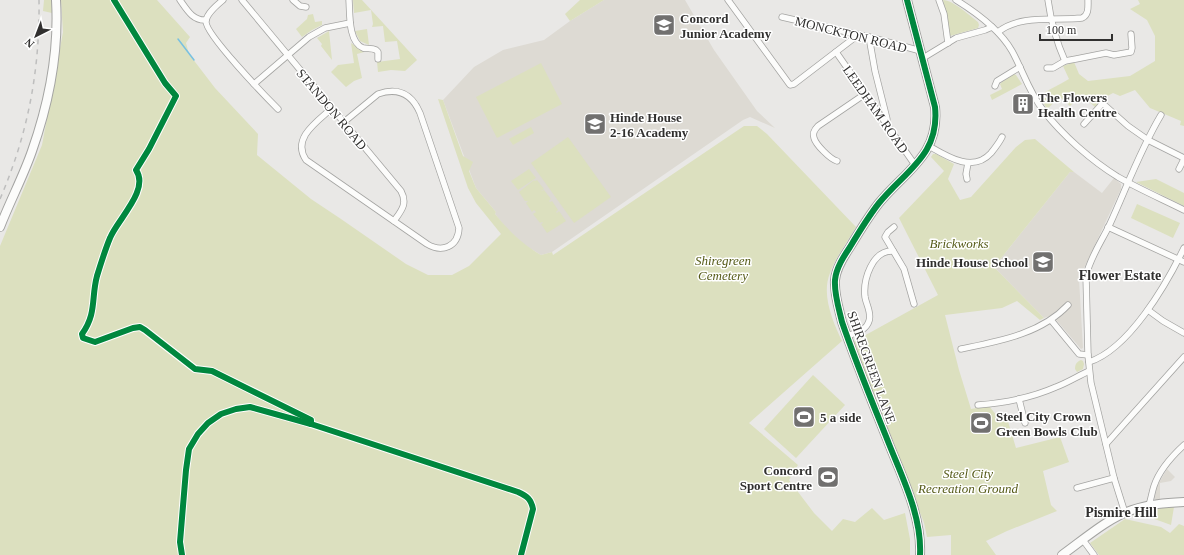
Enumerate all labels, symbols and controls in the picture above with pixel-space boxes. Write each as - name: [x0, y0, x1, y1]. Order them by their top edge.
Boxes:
- place label: Concord Junior Academy: [680, 11, 772, 41]
- school or university icon: Concord Junior Academy: [651, 12, 677, 38]
- street label: MONCKTON ROAD: [793, 13, 908, 56]
- north arrow: [16, 16, 56, 56]
- scale bar: [1040, 16, 1112, 42]
- text: 100 m: [1046, 23, 1077, 37]
- text: N: [22, 36, 36, 51]
- street label: LEEDHAM ROAD: [840, 63, 911, 156]
- street label: STANDON ROAD: [293, 66, 370, 153]
- place label: The Flowers Health Centre: [1038, 90, 1117, 120]
- building icon: The Flowers Health Centre: [1010, 91, 1036, 117]
- place label: Hinde House 2-16 Academy: [610, 110, 689, 140]
- school or university icon: Hinde House 2-16 Academy: [582, 111, 608, 137]
- park label: Brickworks: [929, 236, 989, 251]
- school or university icon: Hinde House School: [1030, 249, 1056, 275]
- park label: Shiregreen Cemetery: [695, 253, 751, 283]
- place label: Hinde House School: [916, 255, 1028, 270]
- district label: Flower Estate: [1079, 268, 1161, 283]
- street label: SHIREGREEN LANE: [844, 309, 899, 426]
- sports icon: 5 a side: [791, 404, 817, 430]
- place label: Steel City Crown Green Bowls Club: [996, 409, 1098, 439]
- place label: 5 a side: [820, 410, 861, 425]
- sports icon: Steel City Crown Green Bowls Club: [968, 410, 994, 436]
- place label: Concord Sport Centre: [740, 463, 813, 493]
- sports icon: Concord Sport Centre: [815, 464, 841, 490]
- park label: Steel City Recreation Ground: [917, 466, 1018, 496]
- district label: Pismire Hill: [1085, 505, 1157, 520]

